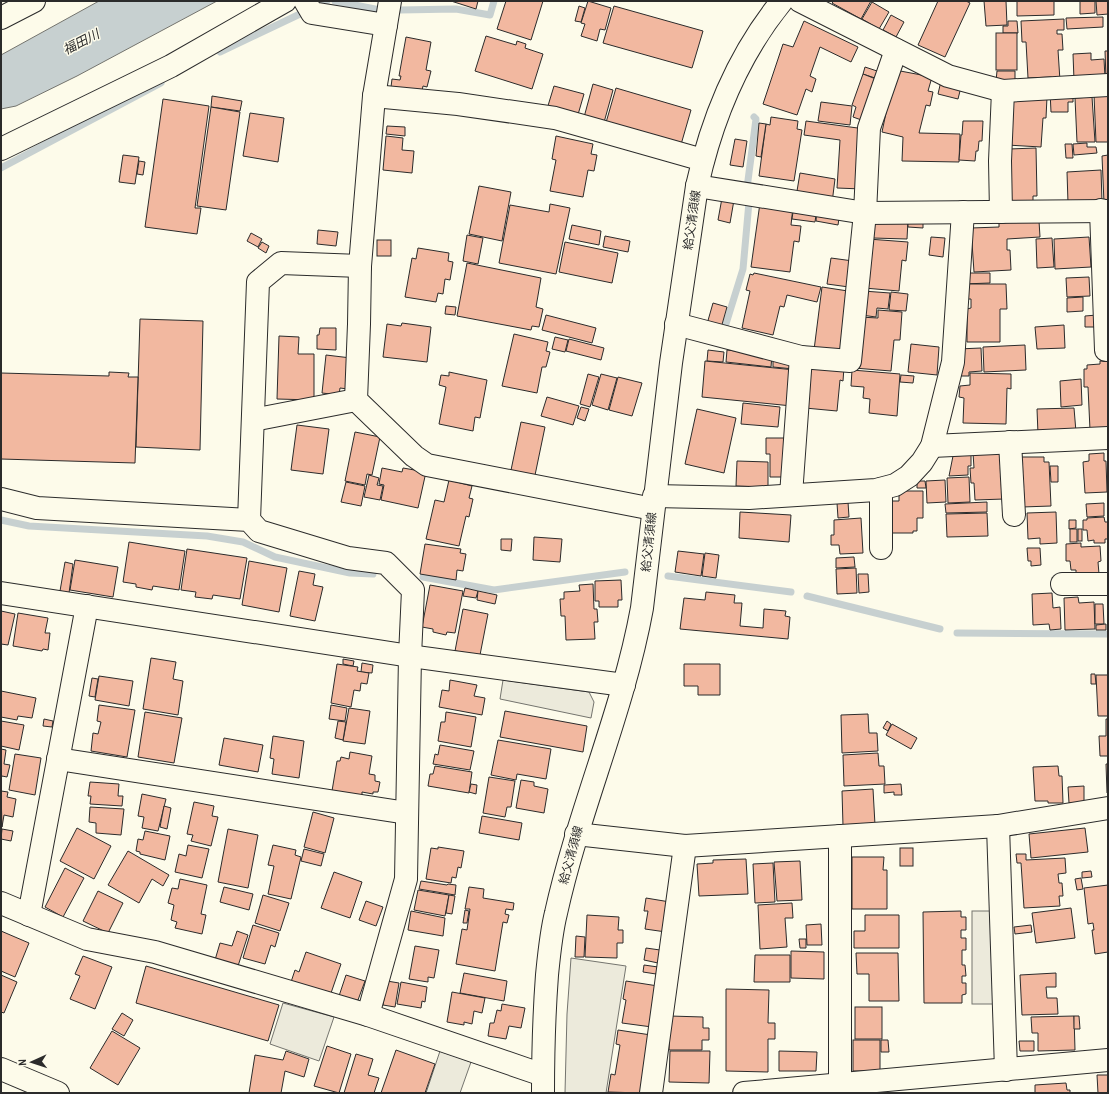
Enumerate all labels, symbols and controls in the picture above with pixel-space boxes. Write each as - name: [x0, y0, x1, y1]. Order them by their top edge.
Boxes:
- water label: 福田川: [60, 25, 104, 58]
- street label: 給父清須線: [680, 189, 704, 251]
- street label: 給父清須線: [638, 511, 660, 573]
- street label: 給父清須線: [556, 824, 586, 886]
- north arrow: [12, 1042, 52, 1082]
- text: N: [15, 1059, 29, 1066]

